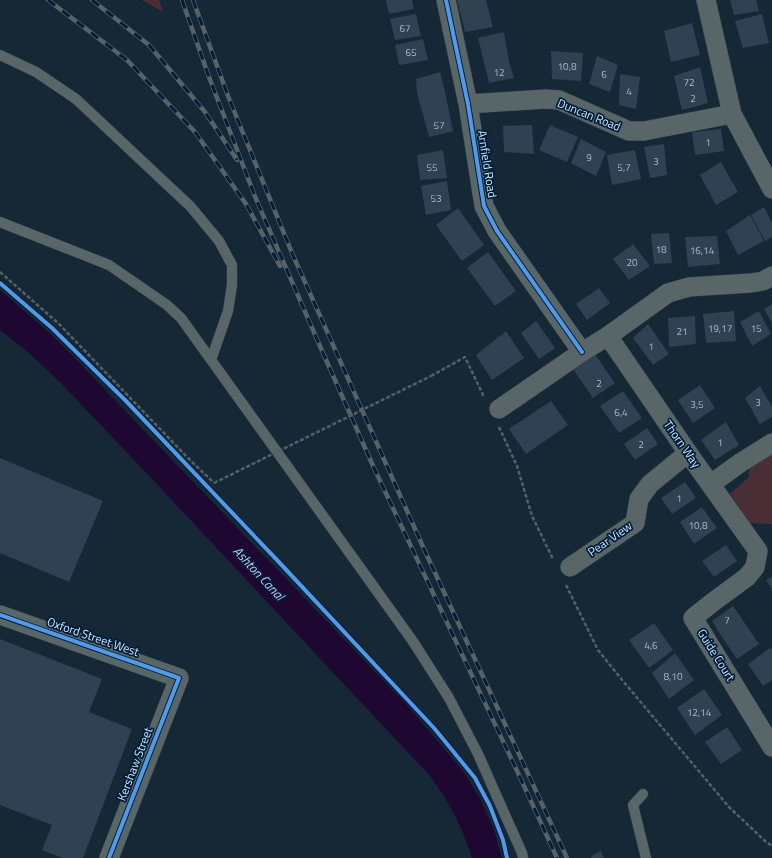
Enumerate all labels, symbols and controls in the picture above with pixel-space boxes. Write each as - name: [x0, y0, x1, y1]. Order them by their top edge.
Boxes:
- house number: 67: [399, 21, 411, 36]
- house number: 65: [405, 45, 417, 60]
- house number: 10,8: [557, 59, 577, 74]
- house number: 12: [493, 65, 505, 80]
- house number: 6: [601, 67, 607, 82]
- house number: 72: [683, 75, 695, 90]
- house number: 4: [626, 84, 632, 99]
- house number: 2: [690, 91, 696, 106]
- street label: Duncan Road: [555, 93, 624, 136]
- house number: 57: [433, 118, 445, 133]
- street label: Arnfield Road: [473, 129, 502, 199]
- house number: 1: [705, 135, 711, 150]
- house number: 9: [586, 150, 592, 165]
- house number: 3: [653, 154, 659, 169]
- house number: 55: [426, 160, 438, 175]
- house number: 5,7: [617, 160, 631, 175]
- house number: 53: [430, 191, 442, 206]
- house number: 18: [655, 242, 667, 257]
- house number: 16,14: [690, 243, 715, 258]
- house number: 20: [626, 255, 638, 270]
- house number: 19,17: [708, 321, 732, 336]
- house number: 15: [750, 321, 762, 336]
- house number: 21: [676, 324, 688, 339]
- house number: 1: [648, 339, 654, 354]
- house number: 2: [596, 376, 602, 391]
- house number: 3: [755, 395, 761, 410]
- house number: 3,5: [690, 397, 704, 412]
- house number: 6,4: [614, 405, 628, 420]
- street label: Thorn Way: [659, 416, 706, 472]
- house number: 1: [717, 435, 723, 450]
- house number: 2: [638, 437, 644, 452]
- house number: 1: [676, 491, 682, 506]
- street label: Pear View: [583, 516, 636, 561]
- house number: 10,8: [688, 518, 708, 533]
- water label: Ashton Canal: [229, 541, 291, 606]
- street label: Oxford Street West: [45, 612, 143, 661]
- house number: 7: [724, 613, 730, 628]
- street label: Guide Court: [693, 625, 741, 685]
- house number: 4,6: [644, 638, 658, 653]
- house number: 8,10: [663, 669, 683, 684]
- house number: 12,14: [687, 705, 712, 720]
- street label: Kershaw Street: [112, 723, 158, 803]

